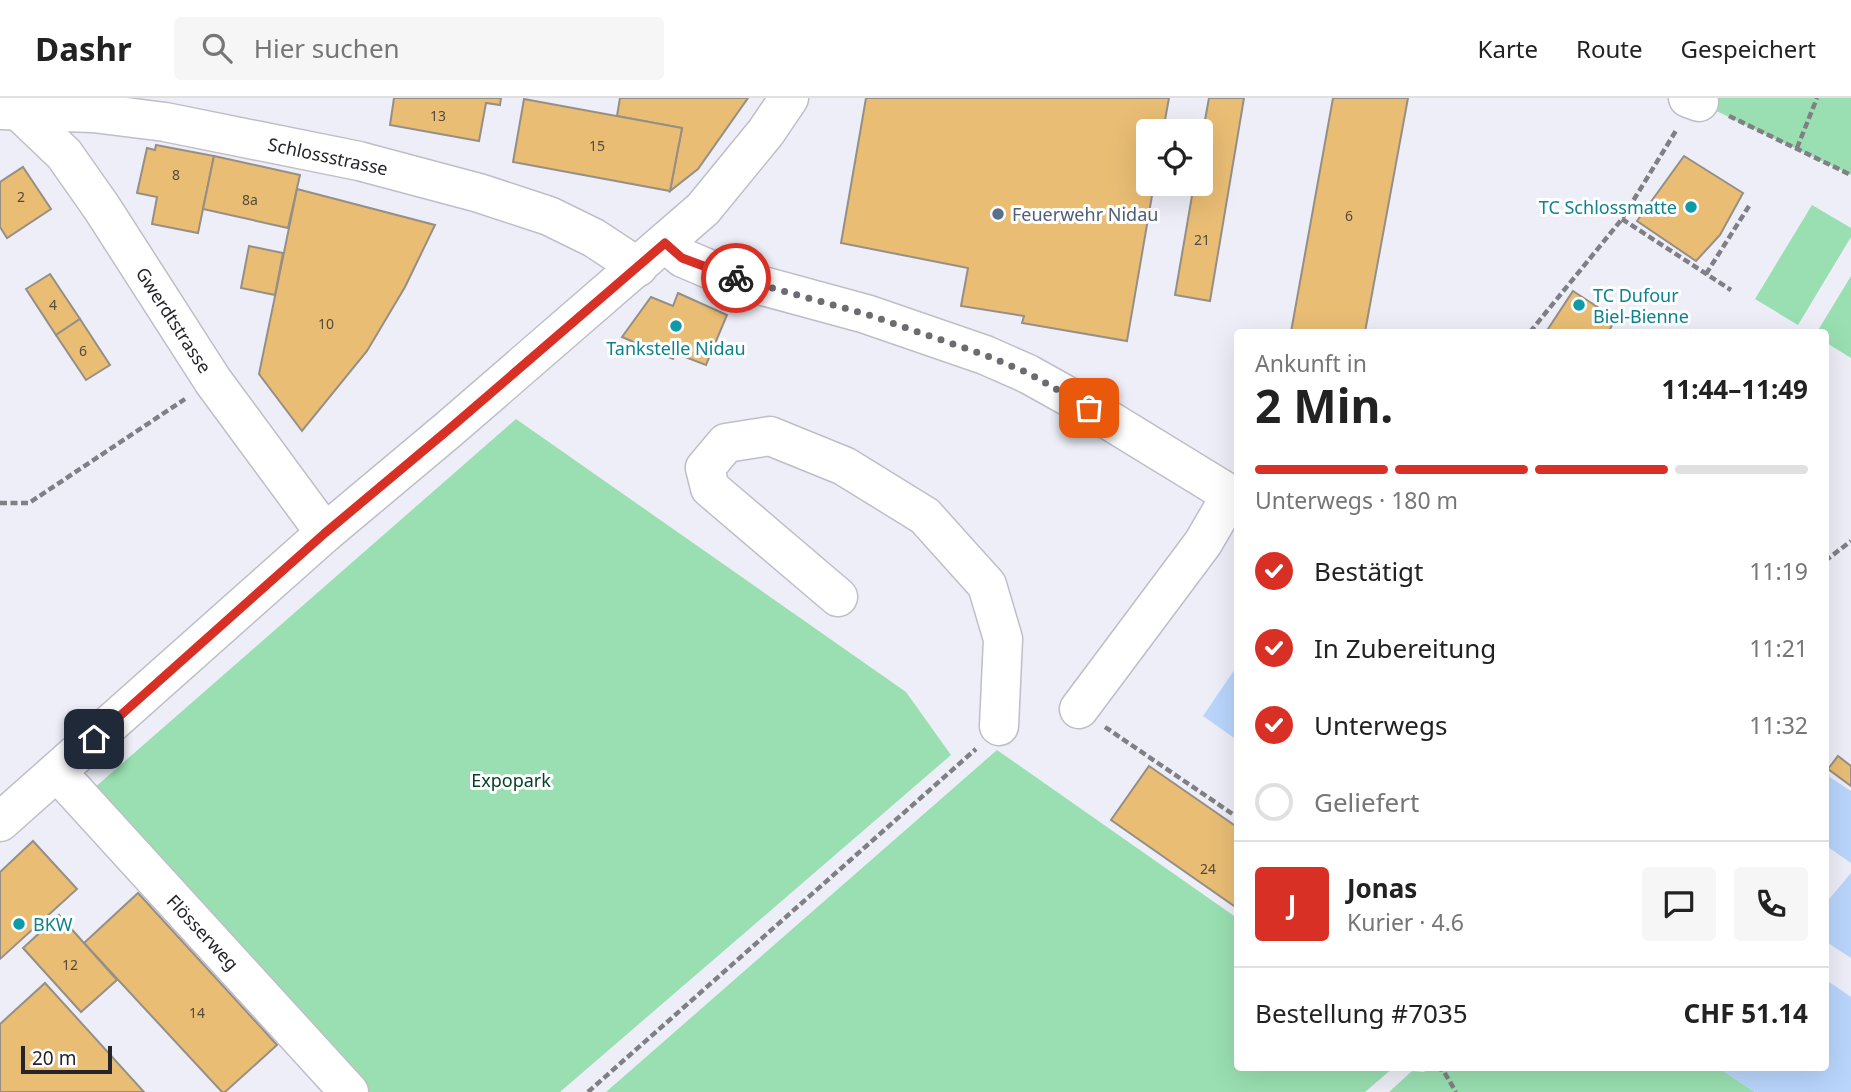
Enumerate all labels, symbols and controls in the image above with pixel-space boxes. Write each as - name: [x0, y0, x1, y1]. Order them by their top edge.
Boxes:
- search box: [174, 17, 664, 80]
- text: Dashr: [35, 26, 132, 71]
- icon: search: [198, 29, 236, 67]
- text: Hier suchen: [254, 30, 400, 66]
- text: Karte: [1478, 32, 1538, 65]
- text: Route: [1576, 32, 1643, 65]
- text: Gespeichert: [1681, 32, 1816, 65]
- house number: 13: [430, 106, 446, 125]
- map controls: [1136, 119, 1213, 196]
- button: locate: [1136, 119, 1213, 196]
- street label: Schlossstrasse: [266, 132, 390, 180]
- house number: 15: [589, 136, 605, 155]
- house number: 8: [172, 165, 180, 184]
- house number: 2: [17, 187, 25, 206]
- house number: 8a: [242, 190, 258, 209]
- place label: TC Schlossmatte: [1539, 195, 1677, 219]
- marker: TC Schlossmatte: [1683, 199, 1699, 215]
- place label: Feuerwehr Nidau: [1012, 202, 1158, 226]
- marker: Feuerwehr Nidau: [990, 206, 1006, 222]
- house number: 6: [1345, 206, 1353, 225]
- house number: 21: [1194, 230, 1210, 249]
- courier: [701, 243, 771, 313]
- icon: bike: [717, 259, 755, 297]
- street label: Gwerdtstrasse: [131, 262, 217, 378]
- place label: TC Dufour Biel-Bienne: [1593, 283, 1689, 328]
- house number: 4: [49, 295, 57, 314]
- marker: TC Dufour Biel-Bienne: [1571, 297, 1587, 313]
- house number: 10: [318, 314, 334, 333]
- marker: Tankstelle Nidau: [668, 318, 684, 334]
- place label: Tankstelle Nidau: [606, 336, 746, 360]
- house number: 6: [79, 341, 87, 360]
- text: Ankunft in: [1255, 347, 1367, 379]
- text: 11:44–11:49: [1661, 371, 1808, 407]
- text: 2 Min.: [1255, 374, 1393, 436]
- pin: [1059, 378, 1119, 438]
- icon: bag: [1070, 389, 1108, 427]
- text: Unterwegs · 180 m: [1255, 484, 1458, 516]
- icon: check: [1255, 552, 1293, 590]
- text: Bestätigt: [1314, 553, 1423, 589]
- text: 11:19: [1749, 555, 1808, 587]
- icon: check: [1255, 629, 1293, 667]
- text: In Zubereitung: [1314, 630, 1496, 666]
- text: 11:21: [1749, 632, 1808, 664]
- icon: check: [1255, 706, 1293, 744]
- text: Unterwegs: [1314, 707, 1447, 743]
- pin: [64, 709, 124, 769]
- text: 11:32: [1749, 709, 1808, 741]
- icon: home: [75, 720, 113, 758]
- park label: Expopark: [471, 768, 551, 792]
- text: Geliefert: [1314, 784, 1419, 820]
- house number: 24: [1200, 859, 1216, 878]
- button: chat: [1642, 867, 1716, 941]
- button: phone: [1734, 867, 1808, 941]
- text: Jonas: [1347, 870, 1417, 906]
- text: J: [1288, 886, 1296, 922]
- street label: Flösserweg: [162, 889, 244, 975]
- text: Kurier · 4.6: [1347, 906, 1464, 938]
- place label: BKW: [33, 912, 73, 936]
- marker: BKW: [11, 916, 27, 932]
- house number: 12: [62, 955, 78, 974]
- text: Bestellung #7035: [1255, 995, 1468, 1031]
- text: CHF 51.14: [1684, 995, 1808, 1031]
- house number: 14: [189, 1003, 205, 1022]
- scale bar: [21, 1043, 112, 1075]
- text: 20 m: [32, 1045, 76, 1071]

